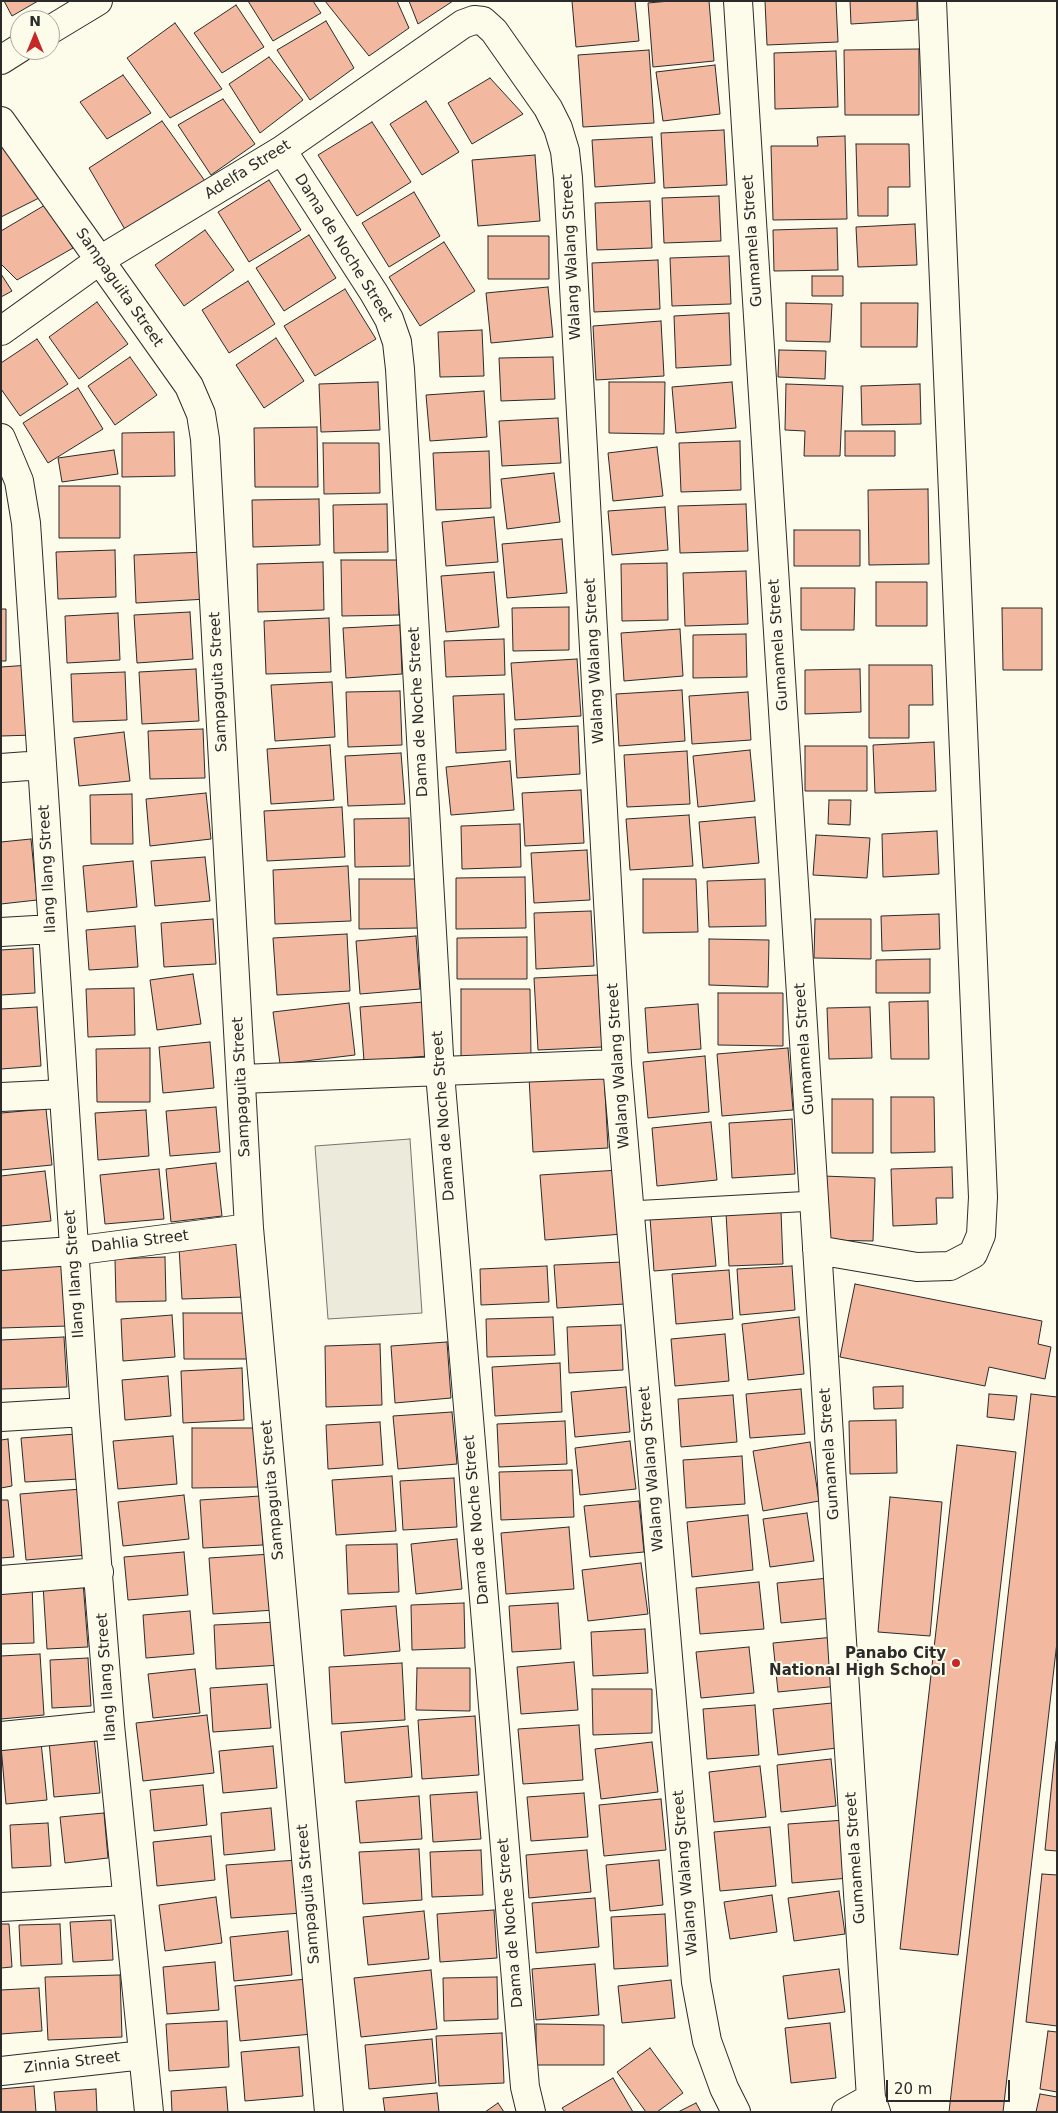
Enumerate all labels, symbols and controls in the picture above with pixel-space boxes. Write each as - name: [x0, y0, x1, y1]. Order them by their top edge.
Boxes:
- north arrow: [10, 10, 60, 60]
- text: N: [29, 13, 41, 29]
- street label: Adelfa Street: [202, 136, 294, 204]
- street label: Dama de Noche Street: [290, 171, 396, 325]
- street label: Walang Walang Street: [559, 174, 585, 340]
- street label: Gumamela Street: [739, 174, 767, 308]
- street label: Sampaguita Street: [71, 225, 167, 351]
- street label: Walang Walang Street: [582, 578, 608, 744]
- street label: Gumamela Street: [765, 578, 793, 712]
- street label: Sampaguita Street: [206, 611, 232, 753]
- street label: Dama de Noche Street: [406, 626, 432, 798]
- street label: Ilang Ilang Street: [36, 804, 60, 934]
- street label: Gumamela Street: [791, 982, 819, 1116]
- street label: Walang Walang Street: [604, 983, 634, 1149]
- street label: Sampaguita Street: [229, 1016, 255, 1158]
- street label: Dama de Noche Street: [429, 1030, 459, 1202]
- street label: Ilang Ilang Street: [62, 1209, 88, 1339]
- street label: Dahlia Street: [90, 1227, 190, 1257]
- street label: Walang Walang Street: [636, 1386, 668, 1552]
- street label: Gumamela Street: [816, 1387, 844, 1521]
- street label: Sampaguita Street: [258, 1419, 288, 1561]
- street label: Dama de Noche Street: [461, 1434, 493, 1606]
- street label: Ilang Ilang Street: [94, 1612, 120, 1742]
- place label: Panabo City National High School: [769, 1645, 946, 1680]
- marker: Panabo City National High School: [950, 1657, 962, 1669]
- street label: Walang Walang Street: [670, 1790, 702, 1956]
- street label: Gumamela Street: [842, 1791, 870, 1925]
- street label: Sampaguita Street: [294, 1823, 324, 1965]
- street label: Dama de Noche Street: [495, 1837, 527, 2009]
- street label: Zinnia Street: [23, 2048, 121, 2078]
- scale bar: [888, 2070, 1012, 2102]
- text: 20 m: [894, 2080, 932, 2098]

